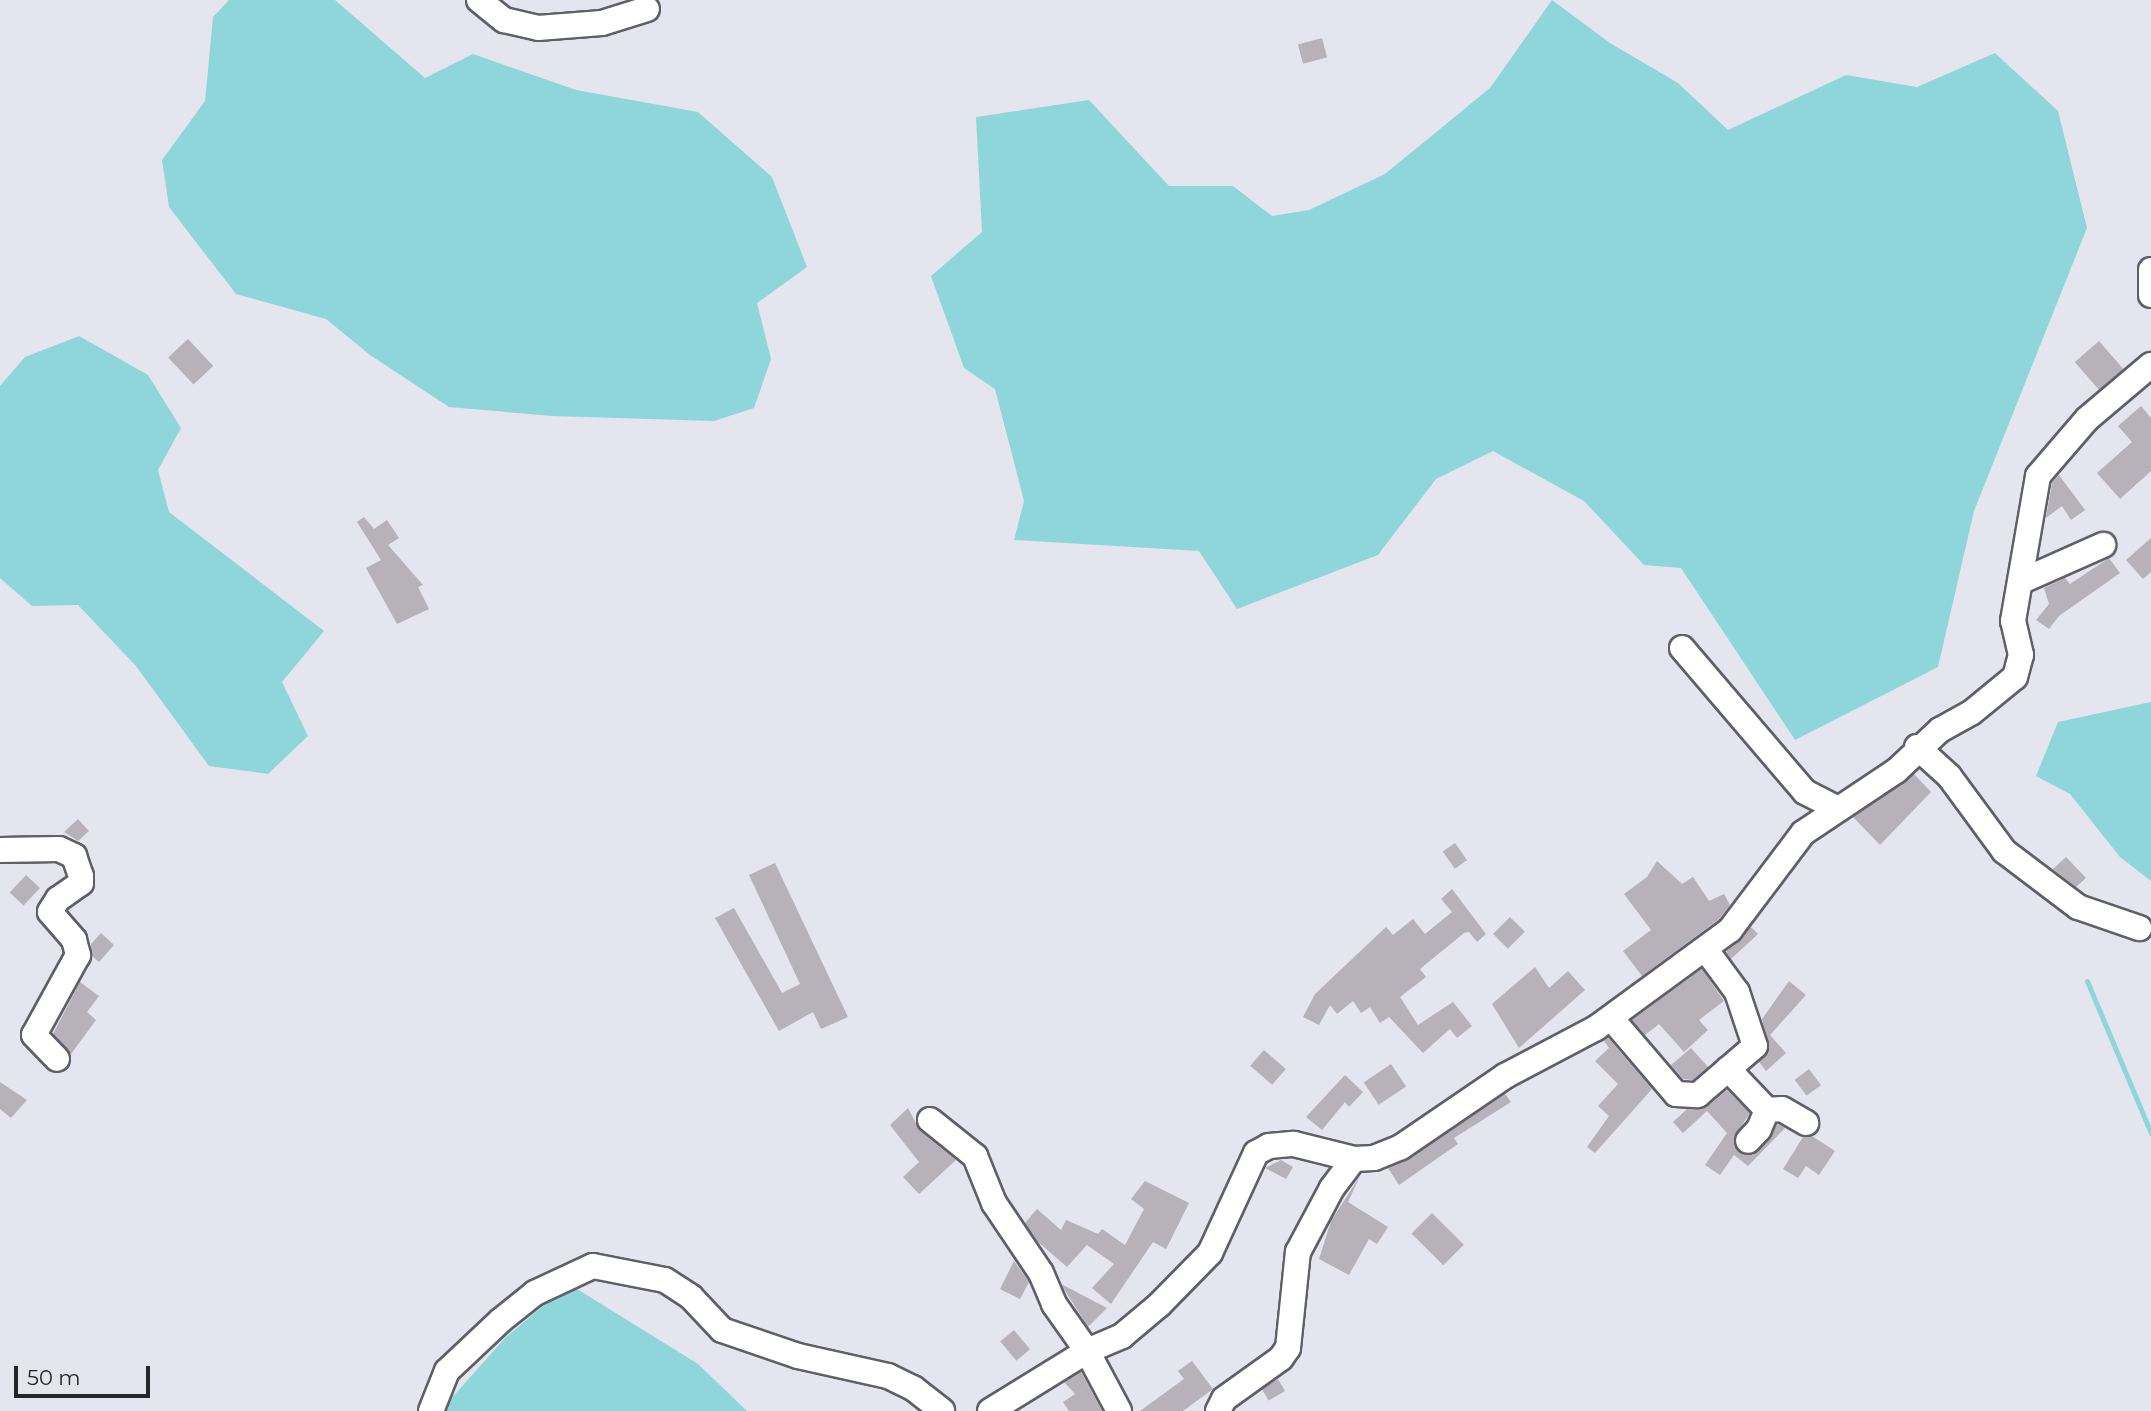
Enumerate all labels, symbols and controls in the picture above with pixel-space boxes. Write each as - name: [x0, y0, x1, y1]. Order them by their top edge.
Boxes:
- scale bar: [18, 1352, 154, 1396]
- text: 50 m: [27, 1365, 81, 1390]

